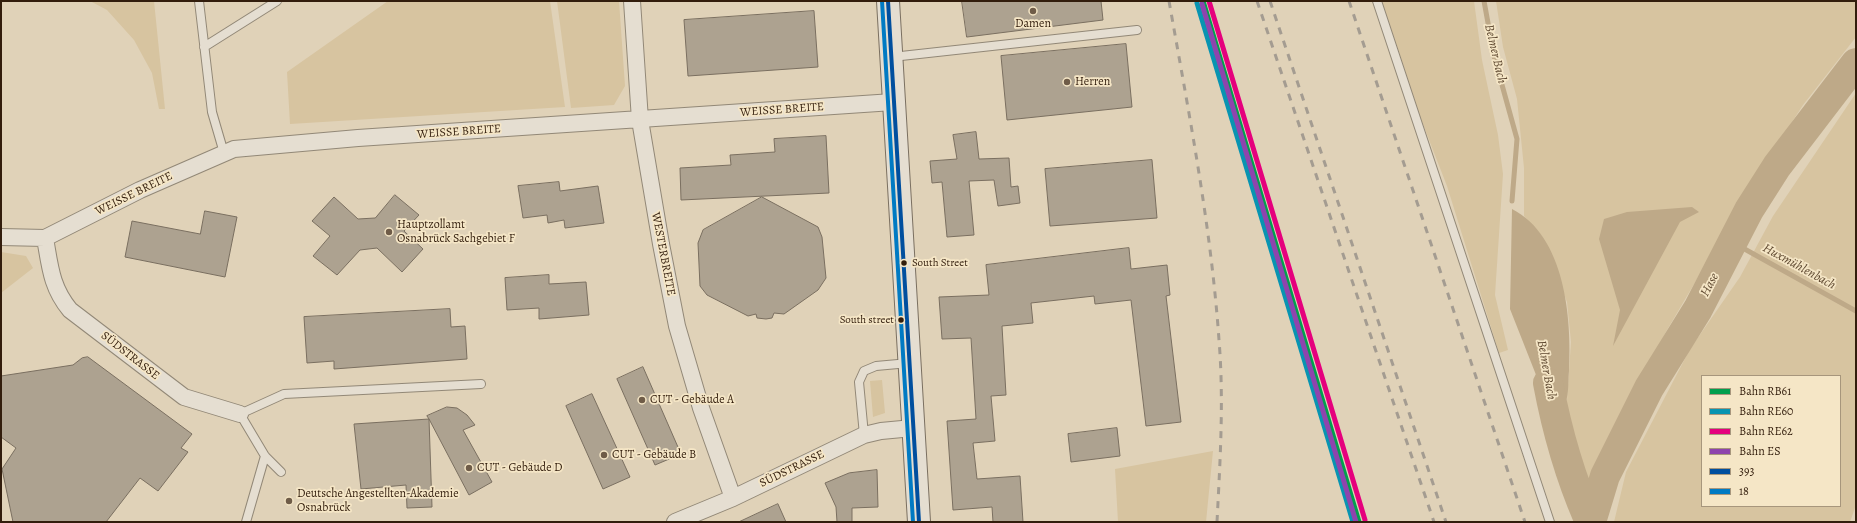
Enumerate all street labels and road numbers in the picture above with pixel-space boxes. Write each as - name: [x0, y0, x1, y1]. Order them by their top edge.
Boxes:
- street label: WEISSE BREITE: [740, 100, 824, 120]
- street label: WEISSE BREITE: [417, 122, 501, 142]
- street label: WEISSE BREITE: [93, 169, 175, 219]
- street label: WESTERBREITE: [648, 211, 678, 297]
- street label: SÜDSTRASSE: [98, 329, 162, 383]
- street label: SÜDSTRASSE: [757, 447, 827, 491]

